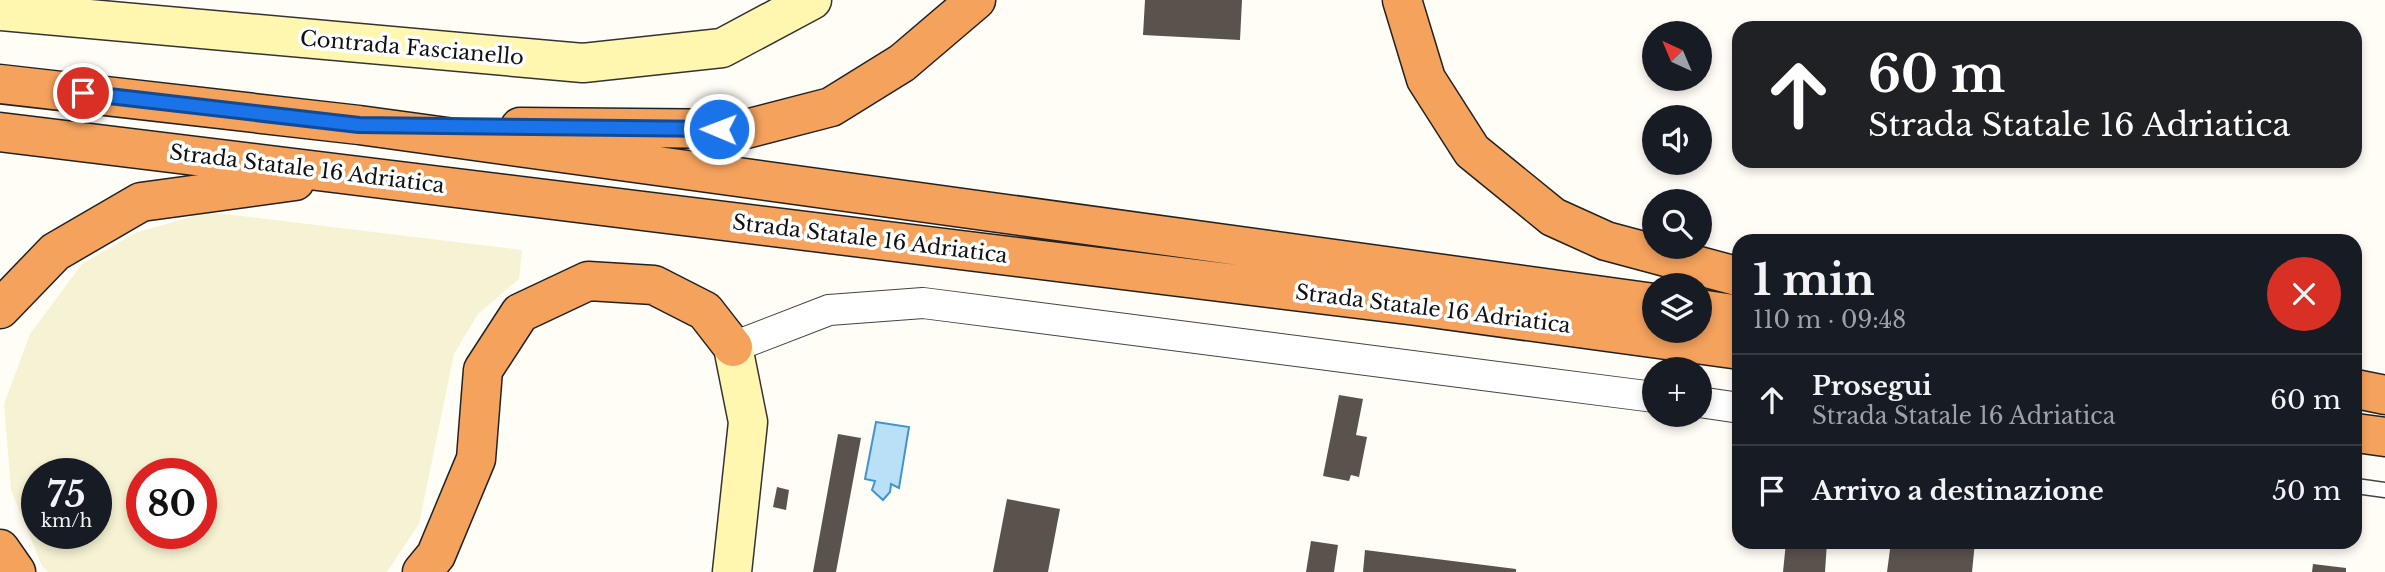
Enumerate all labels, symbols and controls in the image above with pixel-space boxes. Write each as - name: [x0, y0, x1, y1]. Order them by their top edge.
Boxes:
- north arrow: [1642, 21, 1712, 91]
- map controls: [1642, 21, 1712, 427]
- street label: Contrada Fascianello: [299, 25, 525, 71]
- text: 60 m: [1868, 44, 2005, 105]
- icon: ahead: [1753, 49, 1844, 140]
- pin: [53, 63, 113, 123]
- icon: arrive: [64, 74, 102, 112]
- position arrow: [682, 92, 756, 166]
- button: sound: [1642, 105, 1712, 175]
- text: Strada Statale 16 Adriatica: [1868, 105, 2290, 145]
- street label: Strada Statale 16 Adriatica: [168, 139, 446, 199]
- button: search: [1642, 189, 1712, 259]
- street label: Strada Statale 16 Adriatica: [731, 209, 1009, 269]
- text: 1 min: [1753, 254, 1875, 306]
- button: close: [2267, 257, 2341, 331]
- button: layers: [1642, 273, 1712, 343]
- street label: Strada Statale 16 Adriatica: [1294, 279, 1572, 339]
- text: 110 m · 09:48: [1753, 306, 1906, 334]
- button: +: [1642, 357, 1712, 427]
- text: Prosegui: [1812, 370, 1932, 402]
- icon: ahead: [1753, 381, 1791, 419]
- text: 60 m: [2270, 384, 2341, 416]
- text: Strada Statale 16 Adriatica: [1812, 402, 2115, 430]
- speed limit sign: 80: [126, 458, 217, 549]
- icon: arrive: [1753, 472, 1791, 510]
- text: 75: [47, 473, 86, 516]
- text: Arrivo a destinazione: [1812, 475, 2104, 507]
- text: 50 m: [2272, 475, 2341, 507]
- text: km/h: [41, 510, 92, 532]

